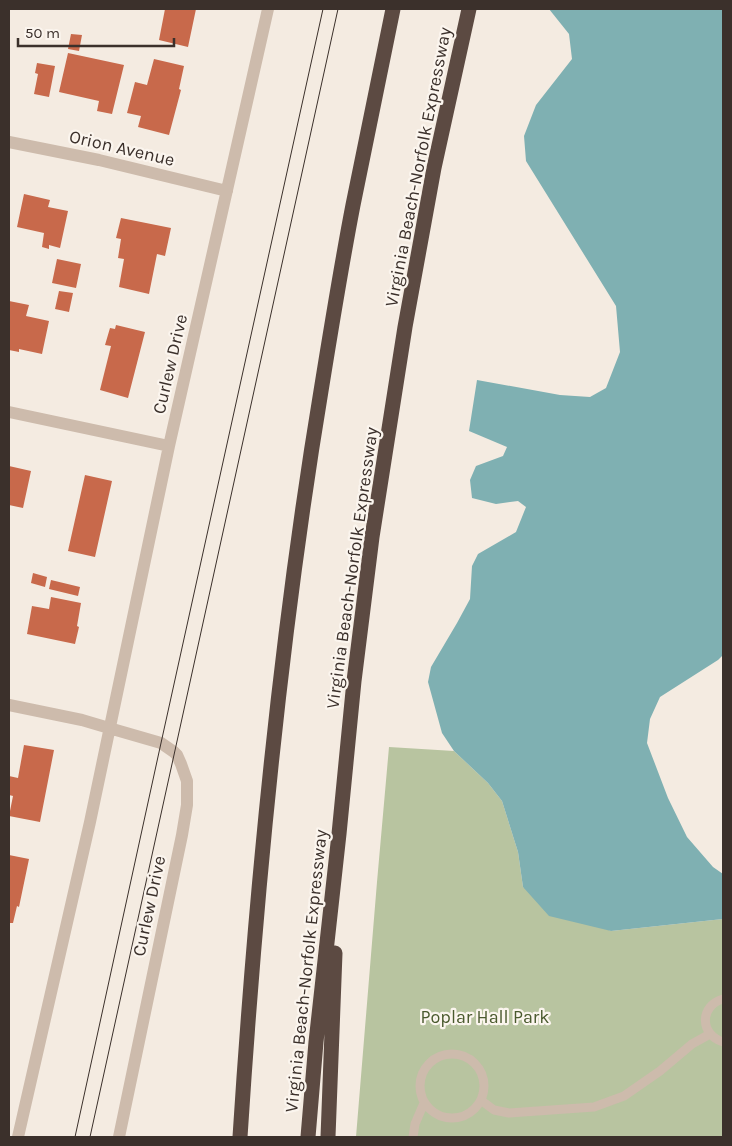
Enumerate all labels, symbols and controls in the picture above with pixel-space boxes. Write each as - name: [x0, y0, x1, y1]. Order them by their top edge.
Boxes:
- scale bar: [18, 15, 174, 47]
- text: 50 m: [25, 24, 60, 42]
- street label: Virginia Beach-Norfolk Expressway: [380, 25, 456, 309]
- street label: Orion Avenue: [67, 125, 177, 171]
- street label: Curlew Drive: [148, 312, 192, 416]
- street label: Virginia Beach-Norfolk Expressway: [321, 425, 383, 710]
- street label: Virginia Beach-Norfolk Expressway: [280, 828, 332, 1114]
- street label: Curlew Drive: [128, 854, 170, 958]
- park label: Poplar Hall Park: [421, 1006, 549, 1028]

